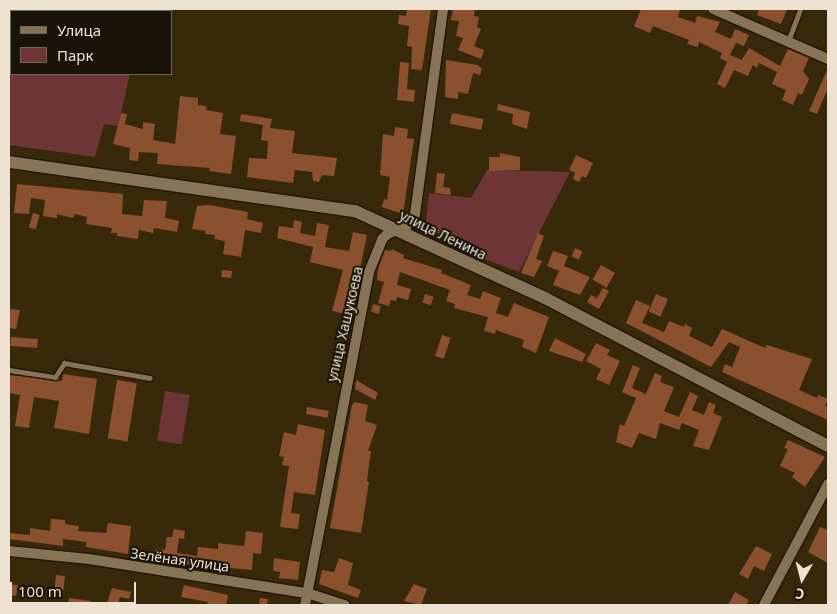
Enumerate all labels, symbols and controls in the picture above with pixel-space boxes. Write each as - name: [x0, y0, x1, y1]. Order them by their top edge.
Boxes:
- legend: [10, 10, 172, 75]
- text: Улица: [57, 20, 101, 40]
- text: Парк: [57, 45, 93, 65]
- street label: улица Ленина: [397, 207, 489, 263]
- street label: улица Хашукоева: [324, 265, 366, 383]
- street label: Зелёная улица: [130, 545, 230, 575]
- north arrow: [777, 554, 827, 604]
- scale bar: [12, 572, 139, 604]
- text: 100 m: [18, 581, 62, 601]
- text: С: [794, 584, 806, 604]

